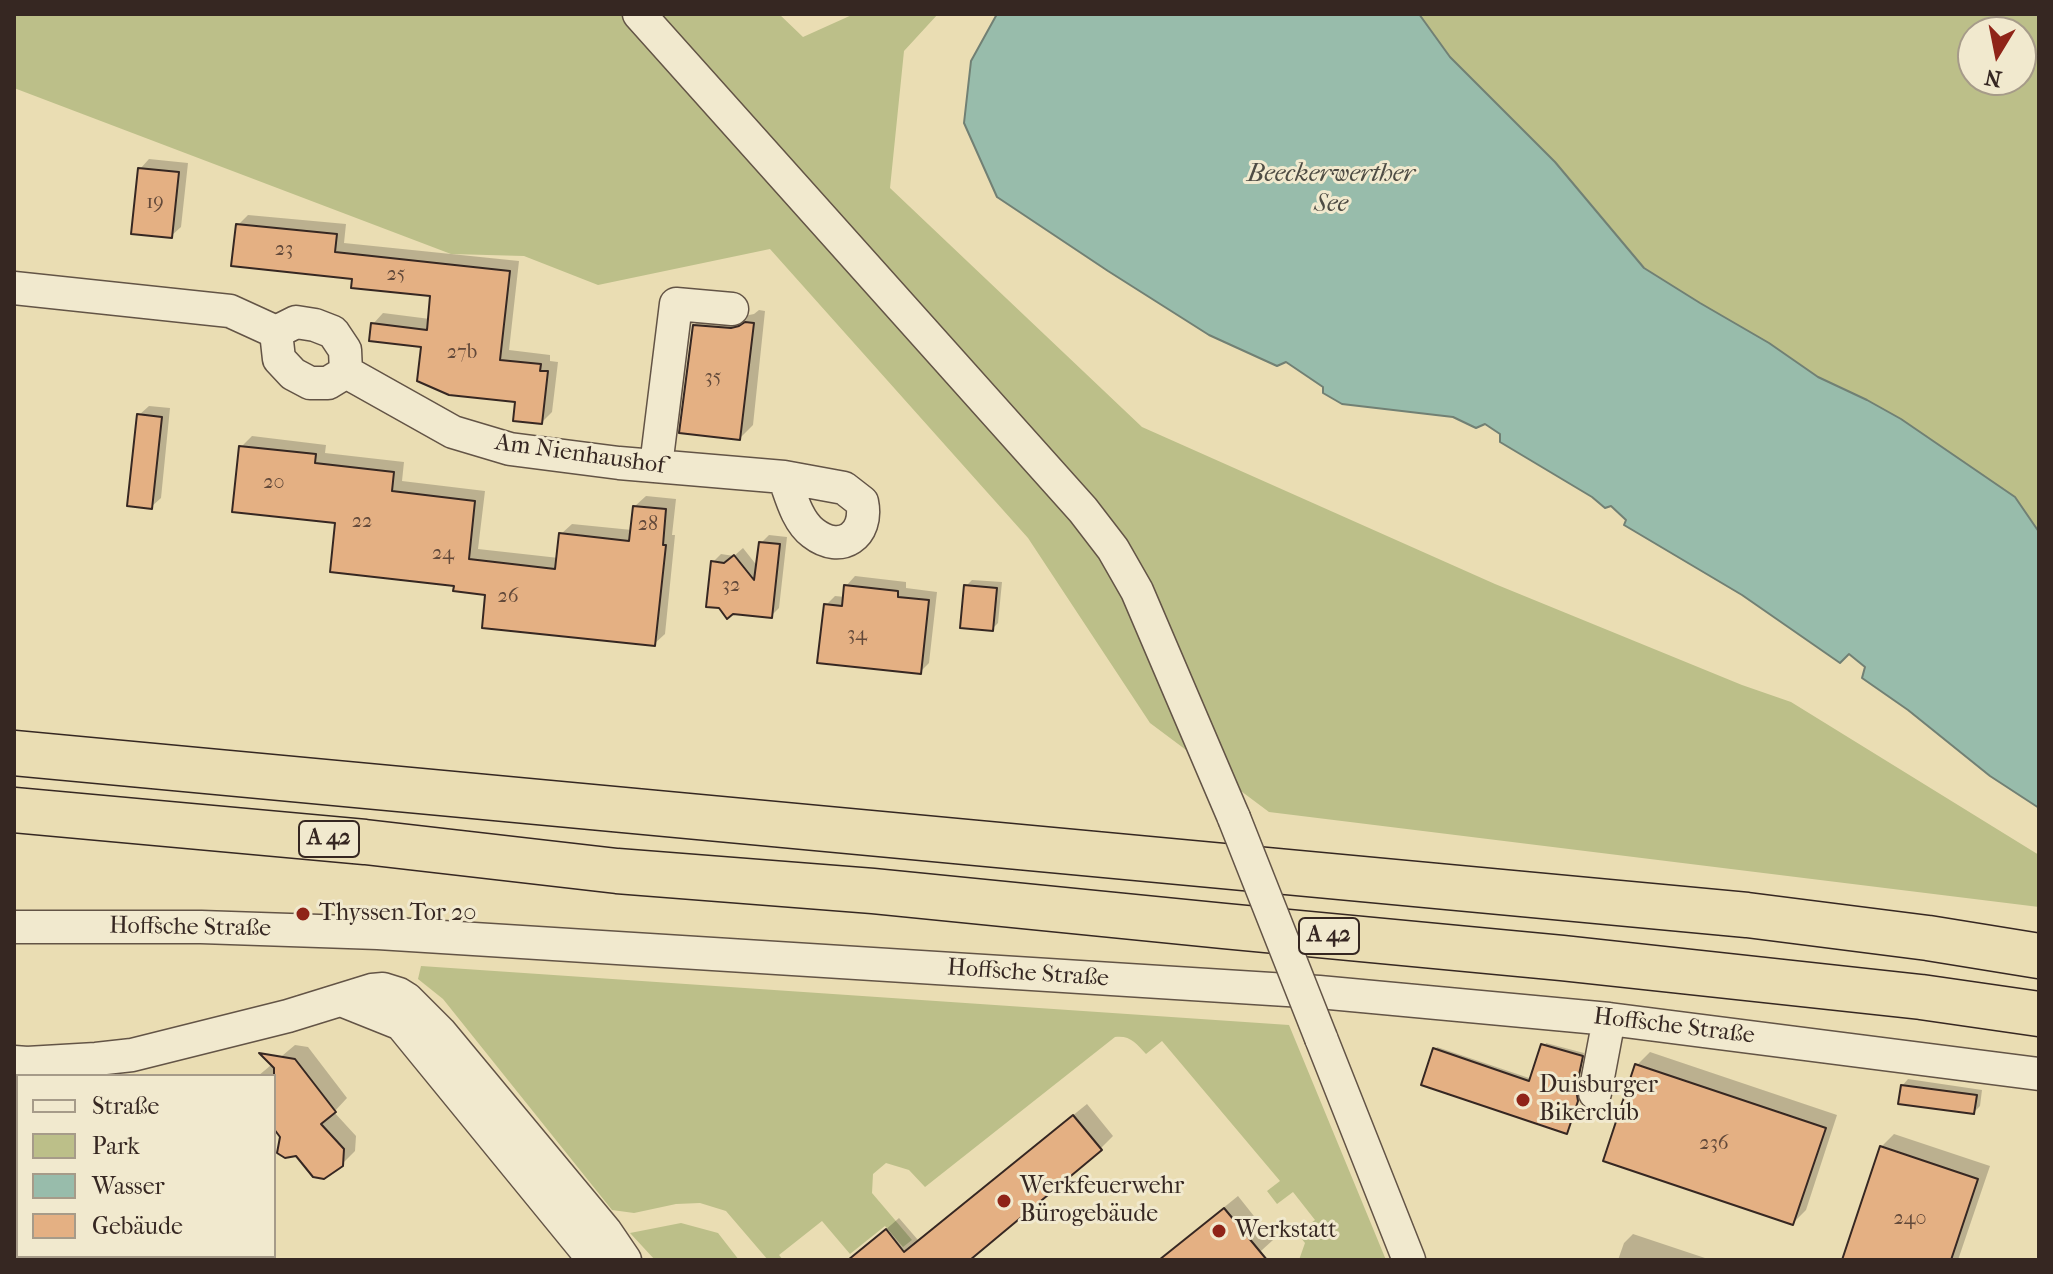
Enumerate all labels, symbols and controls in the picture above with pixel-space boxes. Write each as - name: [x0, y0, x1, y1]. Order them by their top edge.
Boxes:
- north arrow: [1957, 16, 2037, 96]
- text: N: [1983, 63, 2004, 92]
- water label: Beeckerwerther See: [1247, 159, 1415, 220]
- house number: 19: [146, 191, 164, 215]
- house number: 23: [275, 238, 293, 262]
- house number: 25: [387, 263, 405, 287]
- house number: 27b: [447, 341, 477, 365]
- house number: 35: [705, 366, 721, 390]
- street label: Am Nienhaushof: [493, 429, 667, 481]
- house number: 20: [263, 471, 285, 495]
- house number: 22: [352, 510, 372, 534]
- house number: 28: [638, 513, 658, 537]
- house number: 24: [432, 542, 454, 566]
- house number: 32: [722, 574, 740, 598]
- house number: 26: [497, 585, 519, 609]
- house number: 34: [847, 623, 867, 647]
- road number: A 42: [299, 821, 359, 857]
- place label: Thyssen Tor 20: [319, 900, 477, 928]
- marker: Thyssen Tor 20: [294, 905, 312, 923]
- street label: Hoffsche Straße: [109, 912, 271, 944]
- road number: A 42: [1299, 918, 1359, 954]
- street label: Hoffsche Straße: [946, 954, 1110, 994]
- street label: Hoffsche Straße: [1592, 1003, 1756, 1051]
- place label: Duisburger Bikerclub: [1539, 1072, 1658, 1128]
- legend: [16, 1074, 276, 1258]
- marker: Duisburger Bikerclub: [1514, 1091, 1532, 1109]
- text: Straße: [92, 1092, 159, 1120]
- text: Park: [92, 1132, 140, 1160]
- house number: 236: [1699, 1132, 1729, 1156]
- text: Wasser: [92, 1172, 165, 1200]
- place label: Werkfeuerwehr Bürogebäude: [1020, 1173, 1184, 1229]
- marker: Werkfeuerwehr Bürogebäude: [995, 1192, 1013, 1210]
- house number: 240: [1893, 1207, 1927, 1231]
- text: Gebäude: [92, 1212, 183, 1240]
- place label: Werkstatt: [1235, 1217, 1337, 1245]
- marker: Werkstatt: [1210, 1222, 1228, 1240]

